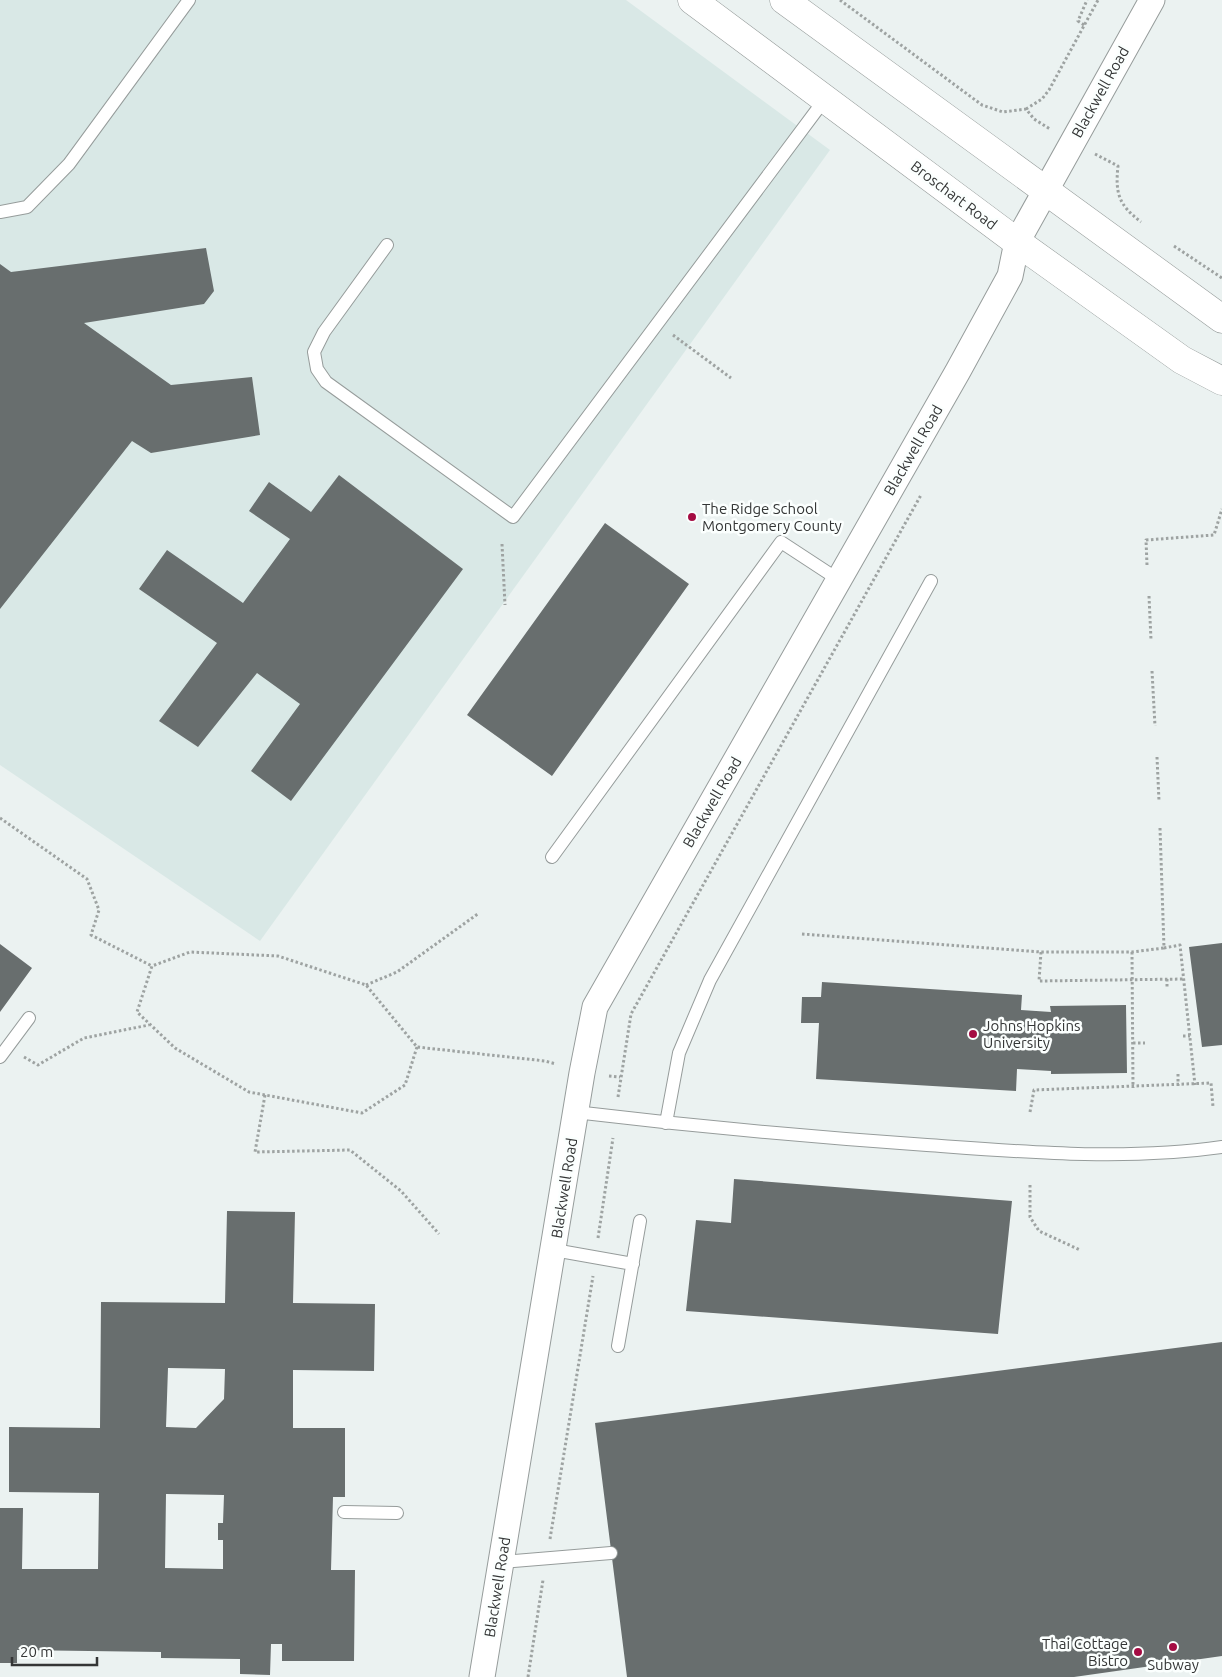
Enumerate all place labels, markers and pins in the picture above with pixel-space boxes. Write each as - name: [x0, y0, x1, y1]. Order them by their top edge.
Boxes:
- place label: The Ridge School Montgomery County: [702, 500, 842, 534]
- marker: The Ridge School Montgomery County: [686, 511, 698, 523]
- place label: Johns Hopkins University: [983, 1017, 1081, 1051]
- marker: Johns Hopkins University: [967, 1028, 979, 1040]
- place label: Thai Cottage Bistro: [1042, 1635, 1128, 1669]
- marker: Subway: [1167, 1641, 1179, 1653]
- marker: Thai Cottage Bistro: [1132, 1646, 1144, 1658]
- place label: Subway: [1147, 1656, 1199, 1673]

